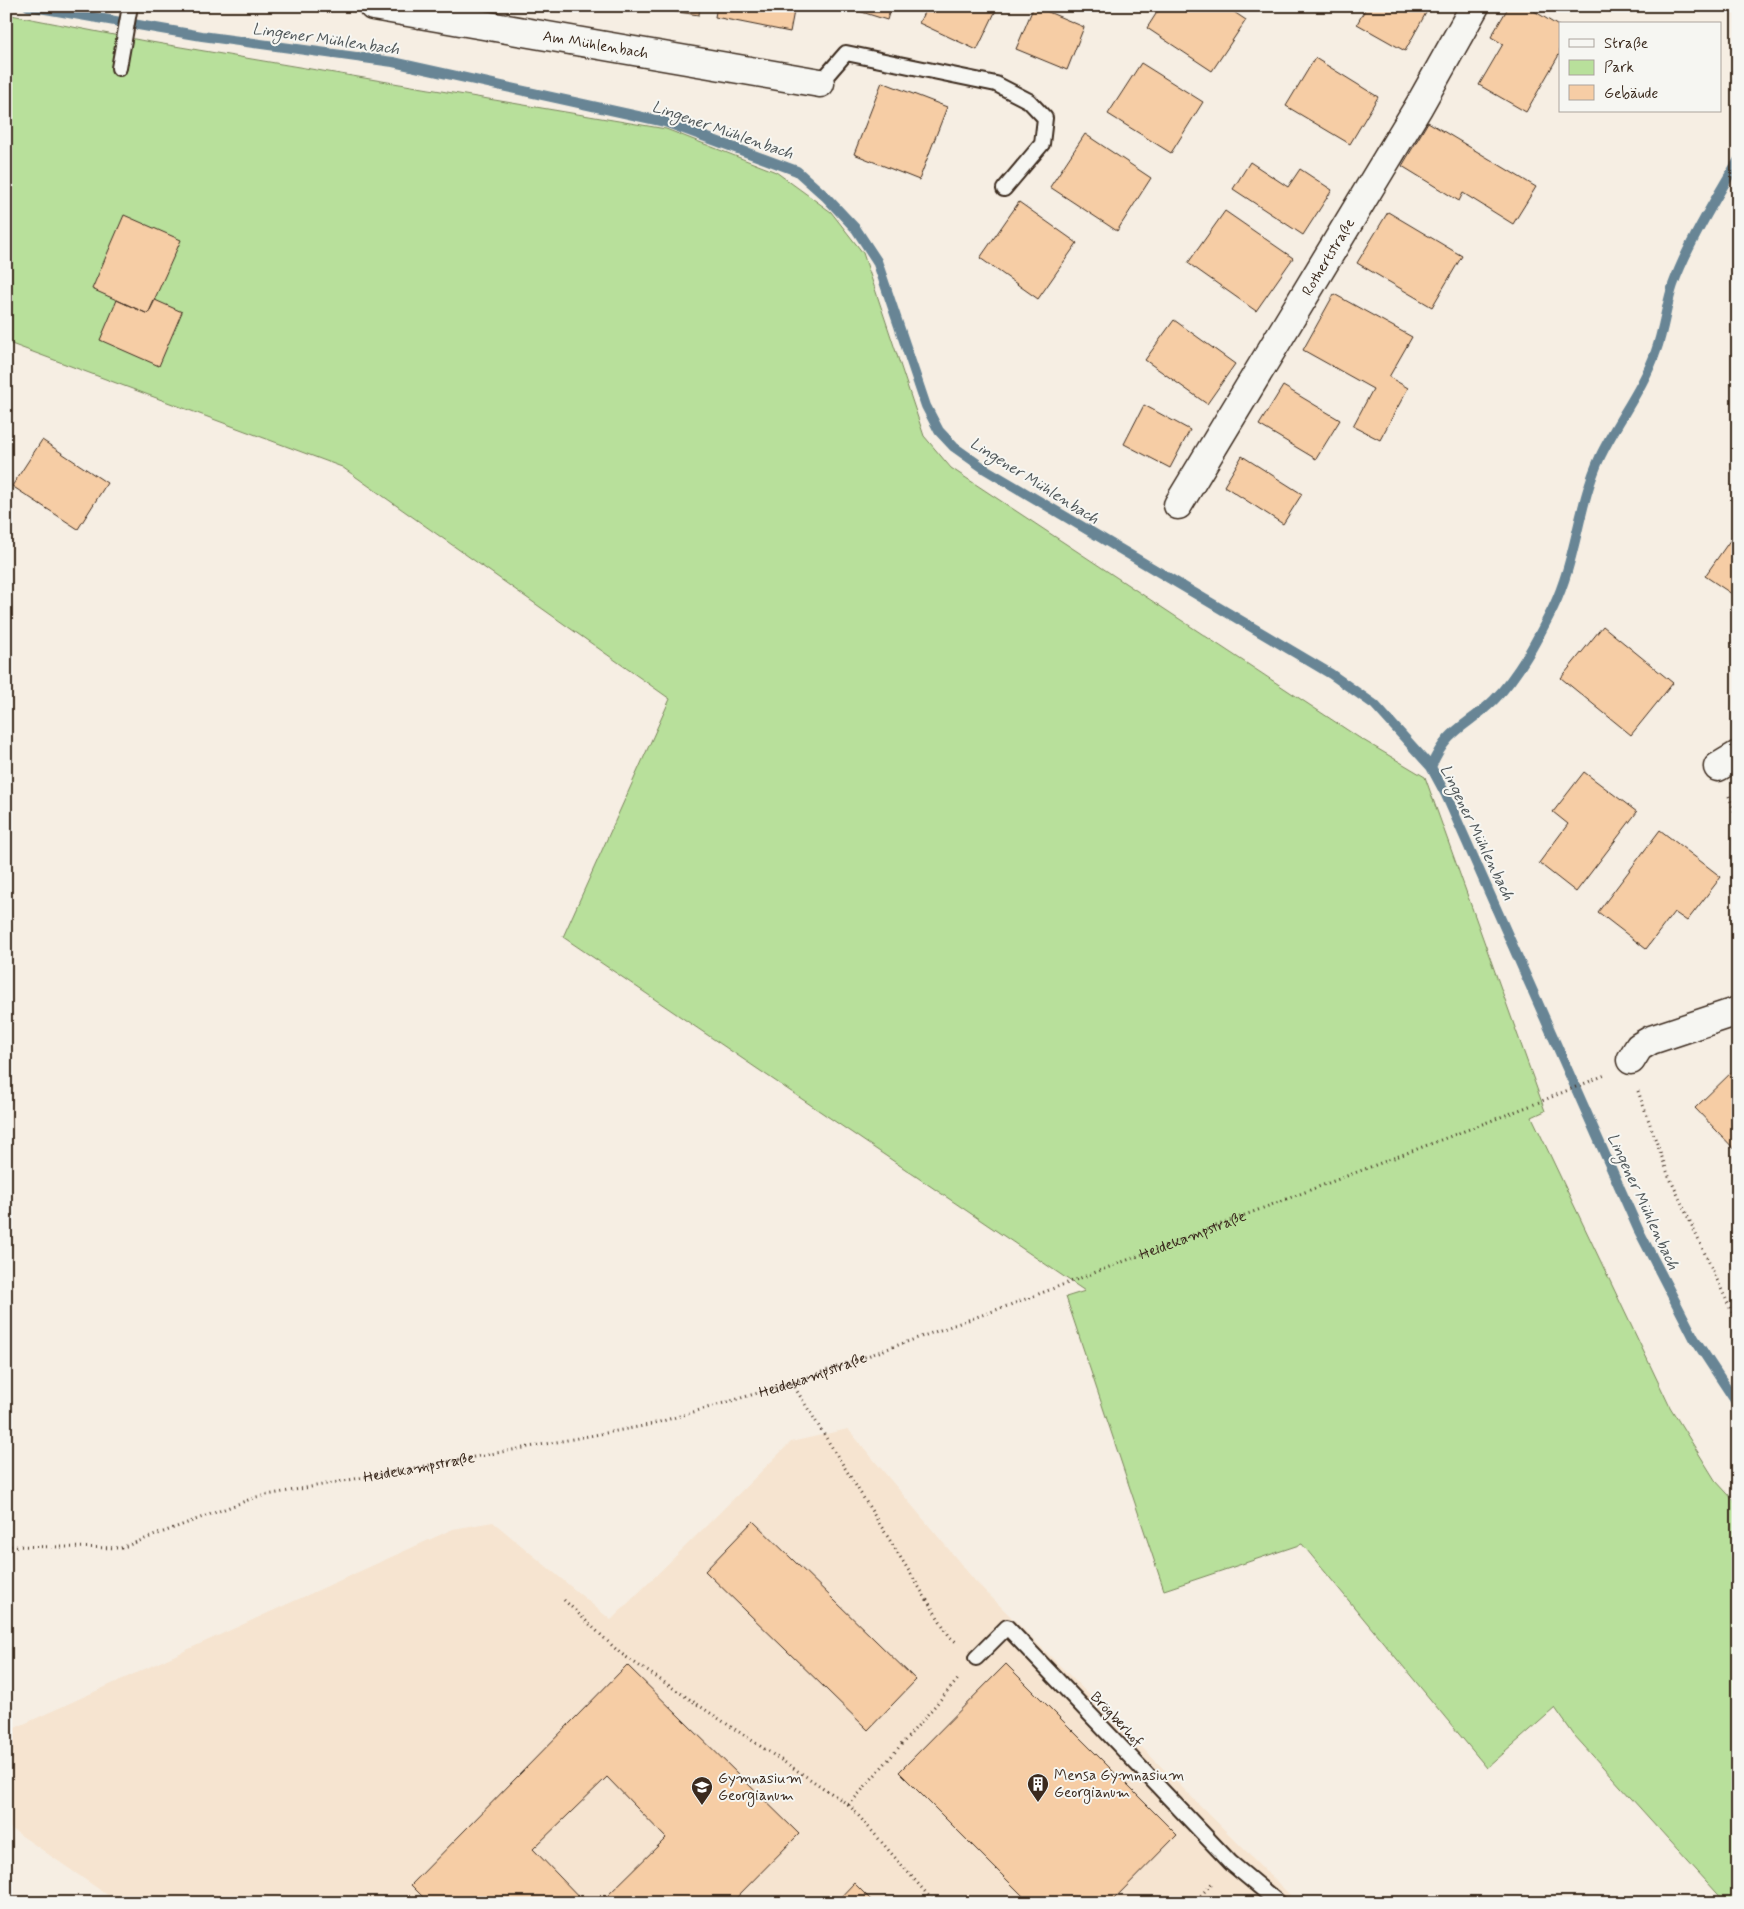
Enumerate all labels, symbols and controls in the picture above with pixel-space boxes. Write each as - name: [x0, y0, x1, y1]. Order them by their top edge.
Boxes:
- water label: Lingener Mühlenbach: [251, 19, 401, 62]
- legend: [1559, 22, 1722, 112]
- street label: Am Mühlenbach: [541, 26, 650, 64]
- text: Straße: [1604, 34, 1648, 54]
- text: Park: [1604, 58, 1634, 78]
- text: Gebäude: [1604, 84, 1658, 104]
- water label: Lingener Mühlenbach: [648, 96, 796, 166]
- street label: Rothertstraße: [1298, 215, 1360, 300]
- water label: Lingener Mühlenbach: [965, 433, 1103, 531]
- water label: Lingener Mühlenbach: [1433, 761, 1519, 905]
- water label: Lingener Mühlenbach: [1600, 1130, 1684, 1274]
- street label: Heidekampstraße: [1137, 1206, 1249, 1265]
- street label: Heidekampstraße: [757, 1348, 870, 1403]
- street label: Heidekampstraße: [362, 1448, 476, 1488]
- street label: Brögberhof: [1085, 1688, 1147, 1752]
- place label: Mensa Gymnasium Georgianum: [1054, 1766, 1184, 1804]
- place label: Gymnasium Georgianum: [718, 1769, 802, 1807]
- building icon: Mensa Gymnasium Georgianum: [1026, 1772, 1050, 1803]
- school or university icon: Gymnasium Georgianum: [690, 1775, 714, 1806]

